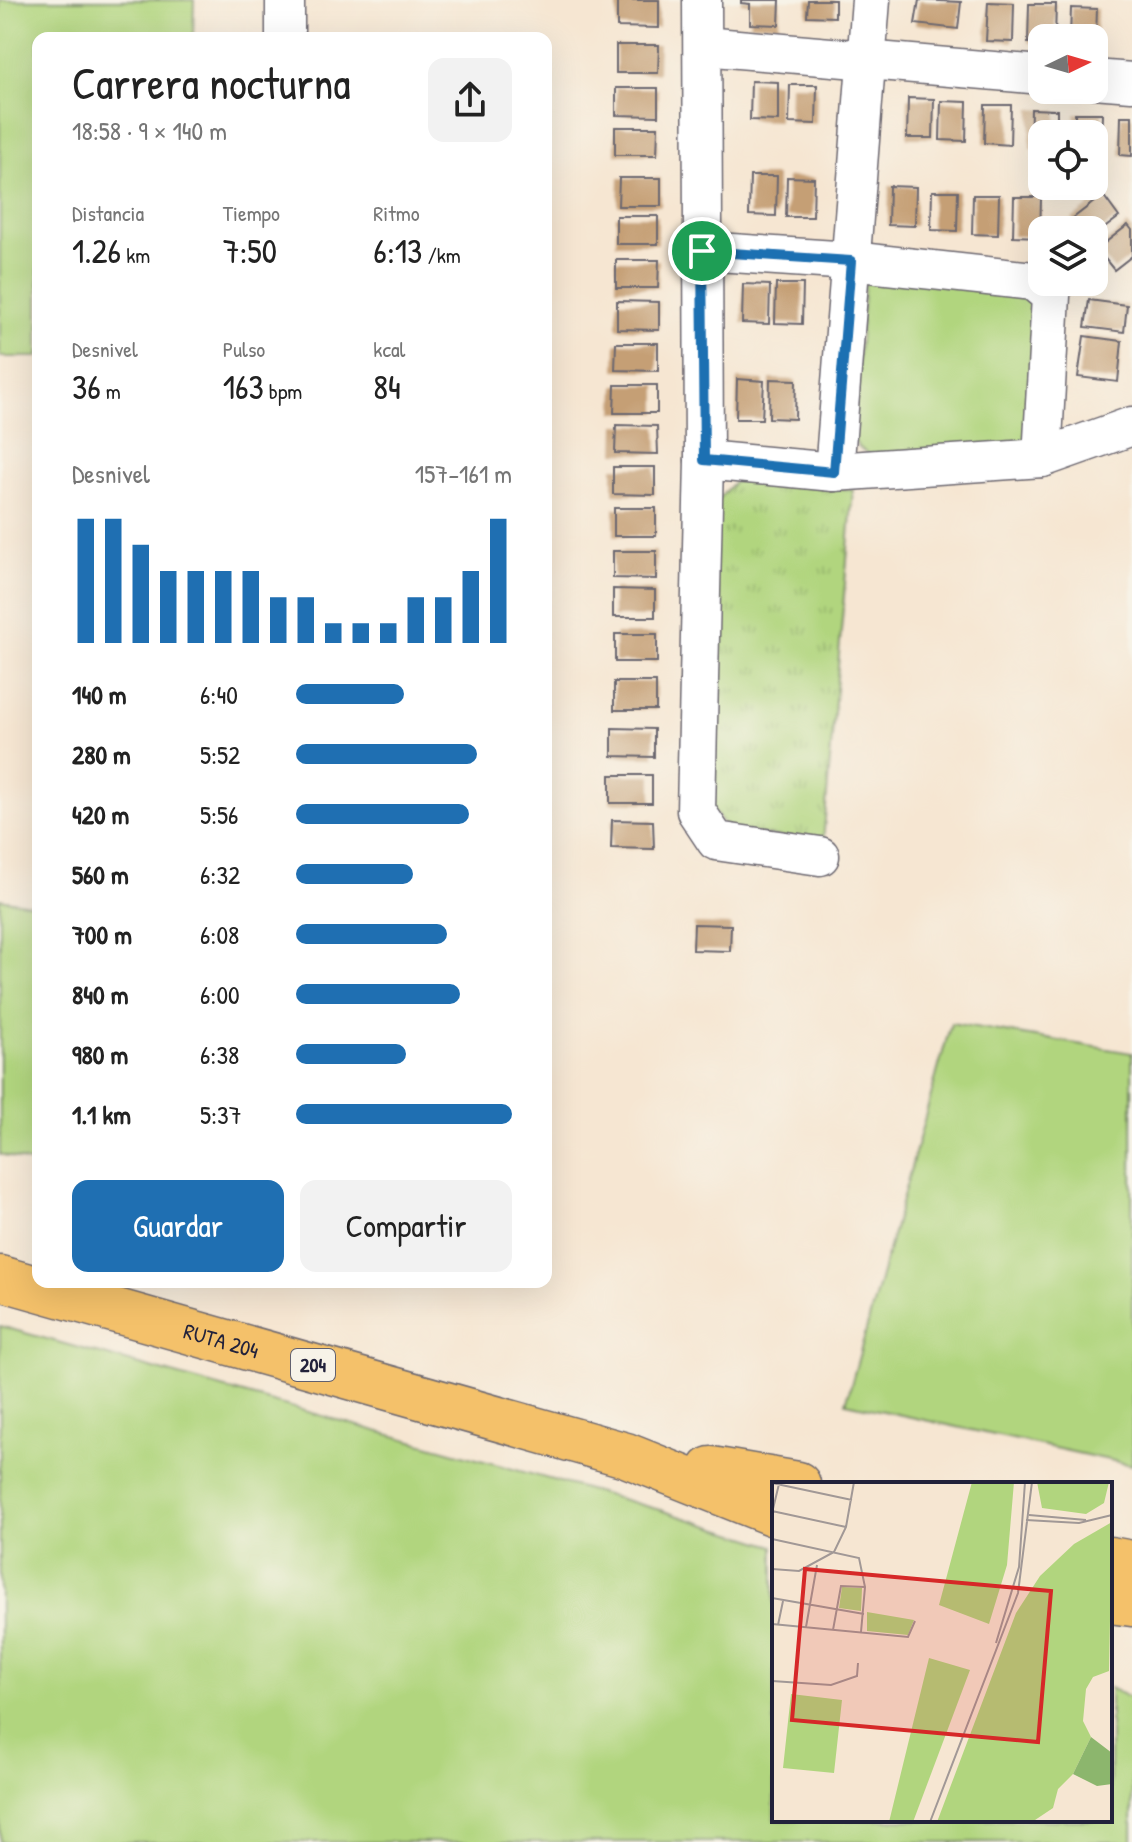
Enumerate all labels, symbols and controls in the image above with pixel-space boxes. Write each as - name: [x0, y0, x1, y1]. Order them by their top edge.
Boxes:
- north arrow: [1028, 24, 1108, 104]
- map controls: [1028, 24, 1108, 296]
- text: Carrera nocturna: [72, 53, 351, 113]
- button: share: [428, 58, 512, 142]
- text: 18:58 · 9 × 140 m: [72, 113, 227, 148]
- button: locate: [1028, 120, 1108, 200]
- text: Distancia: [72, 198, 144, 228]
- text: Tiempo: [223, 198, 280, 228]
- text: Ritmo: [373, 198, 420, 228]
- button: layers: [1028, 216, 1108, 296]
- pin: [668, 217, 736, 285]
- text: 1.26: [72, 228, 121, 274]
- text: 7:50: [223, 228, 277, 274]
- text: 6:13: [373, 228, 422, 274]
- icon: arrive: [680, 229, 724, 273]
- text: km: [121, 240, 150, 270]
- text: /km: [422, 240, 461, 270]
- text: Desnivel: [72, 334, 138, 364]
- text: Pulso: [223, 334, 265, 364]
- text: kcal: [373, 334, 405, 364]
- text: 36: [72, 364, 101, 410]
- text: 163: [223, 364, 264, 410]
- text: 84: [373, 364, 401, 410]
- text: m: [101, 376, 121, 406]
- text: bpm: [264, 376, 302, 406]
- text: Desnivel: [72, 456, 150, 491]
- text: 157–161 m: [415, 456, 512, 491]
- text: 140 m: [72, 677, 127, 712]
- text: 6:40: [200, 677, 238, 712]
- text: 280 m: [72, 737, 131, 772]
- text: 5:52: [200, 737, 240, 772]
- text: 420 m: [72, 797, 129, 832]
- text: 5:56: [200, 797, 238, 832]
- text: 560 m: [72, 857, 129, 892]
- text: 6:32: [200, 857, 240, 892]
- text: 700 m: [72, 917, 132, 952]
- text: 6:08: [200, 917, 239, 952]
- text: 840 m: [72, 977, 128, 1012]
- text: 6:00: [200, 977, 240, 1012]
- text: 980 m: [72, 1037, 128, 1072]
- text: 6:38: [200, 1037, 239, 1072]
- text: 1.1 km: [72, 1097, 131, 1132]
- text: 5:37: [200, 1097, 242, 1132]
- button: Guardar: [72, 1180, 284, 1272]
- button: Compartir: [300, 1180, 512, 1272]
- street label: RUTA 204: [180, 1316, 262, 1365]
- road number: 204: [291, 1349, 335, 1381]
- inset map: [772, 1482, 1112, 1822]

